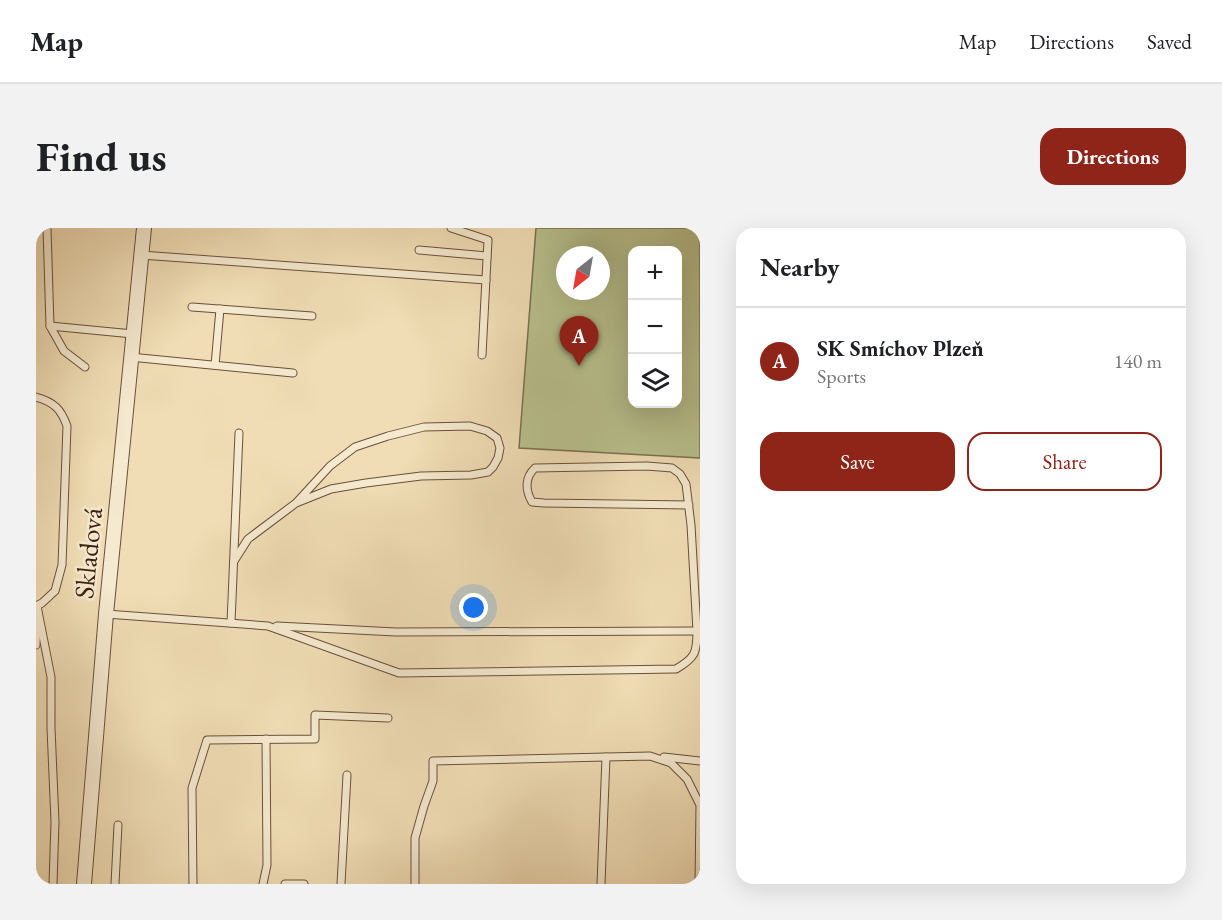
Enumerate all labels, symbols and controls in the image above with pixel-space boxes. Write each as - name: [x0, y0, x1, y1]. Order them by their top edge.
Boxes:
- text: Map: [30, 23, 83, 59]
- text: Map: [959, 28, 996, 55]
- text: Directions: [1029, 28, 1114, 55]
- text: Saved: [1147, 28, 1192, 55]
- button: Directions: [1040, 128, 1186, 185]
- text: Find us: [36, 129, 167, 184]
- north arrow: [556, 246, 610, 300]
- map controls: [628, 246, 682, 408]
- button: +: [628, 246, 682, 300]
- text: Nearby: [760, 250, 840, 284]
- button: −: [628, 300, 682, 354]
- pin: A: [560, 316, 598, 366]
- text: SK Smíchov Plzeň: [817, 334, 984, 363]
- text: A: [772, 348, 787, 374]
- text: 140 m: [1114, 348, 1162, 374]
- button: layers: [628, 354, 682, 408]
- text: Sports: [817, 363, 866, 389]
- button: Save: [760, 432, 955, 491]
- button: Share: [967, 432, 1162, 491]
- street label: Skladová: [66, 506, 110, 600]
- your location: [459, 593, 488, 622]

